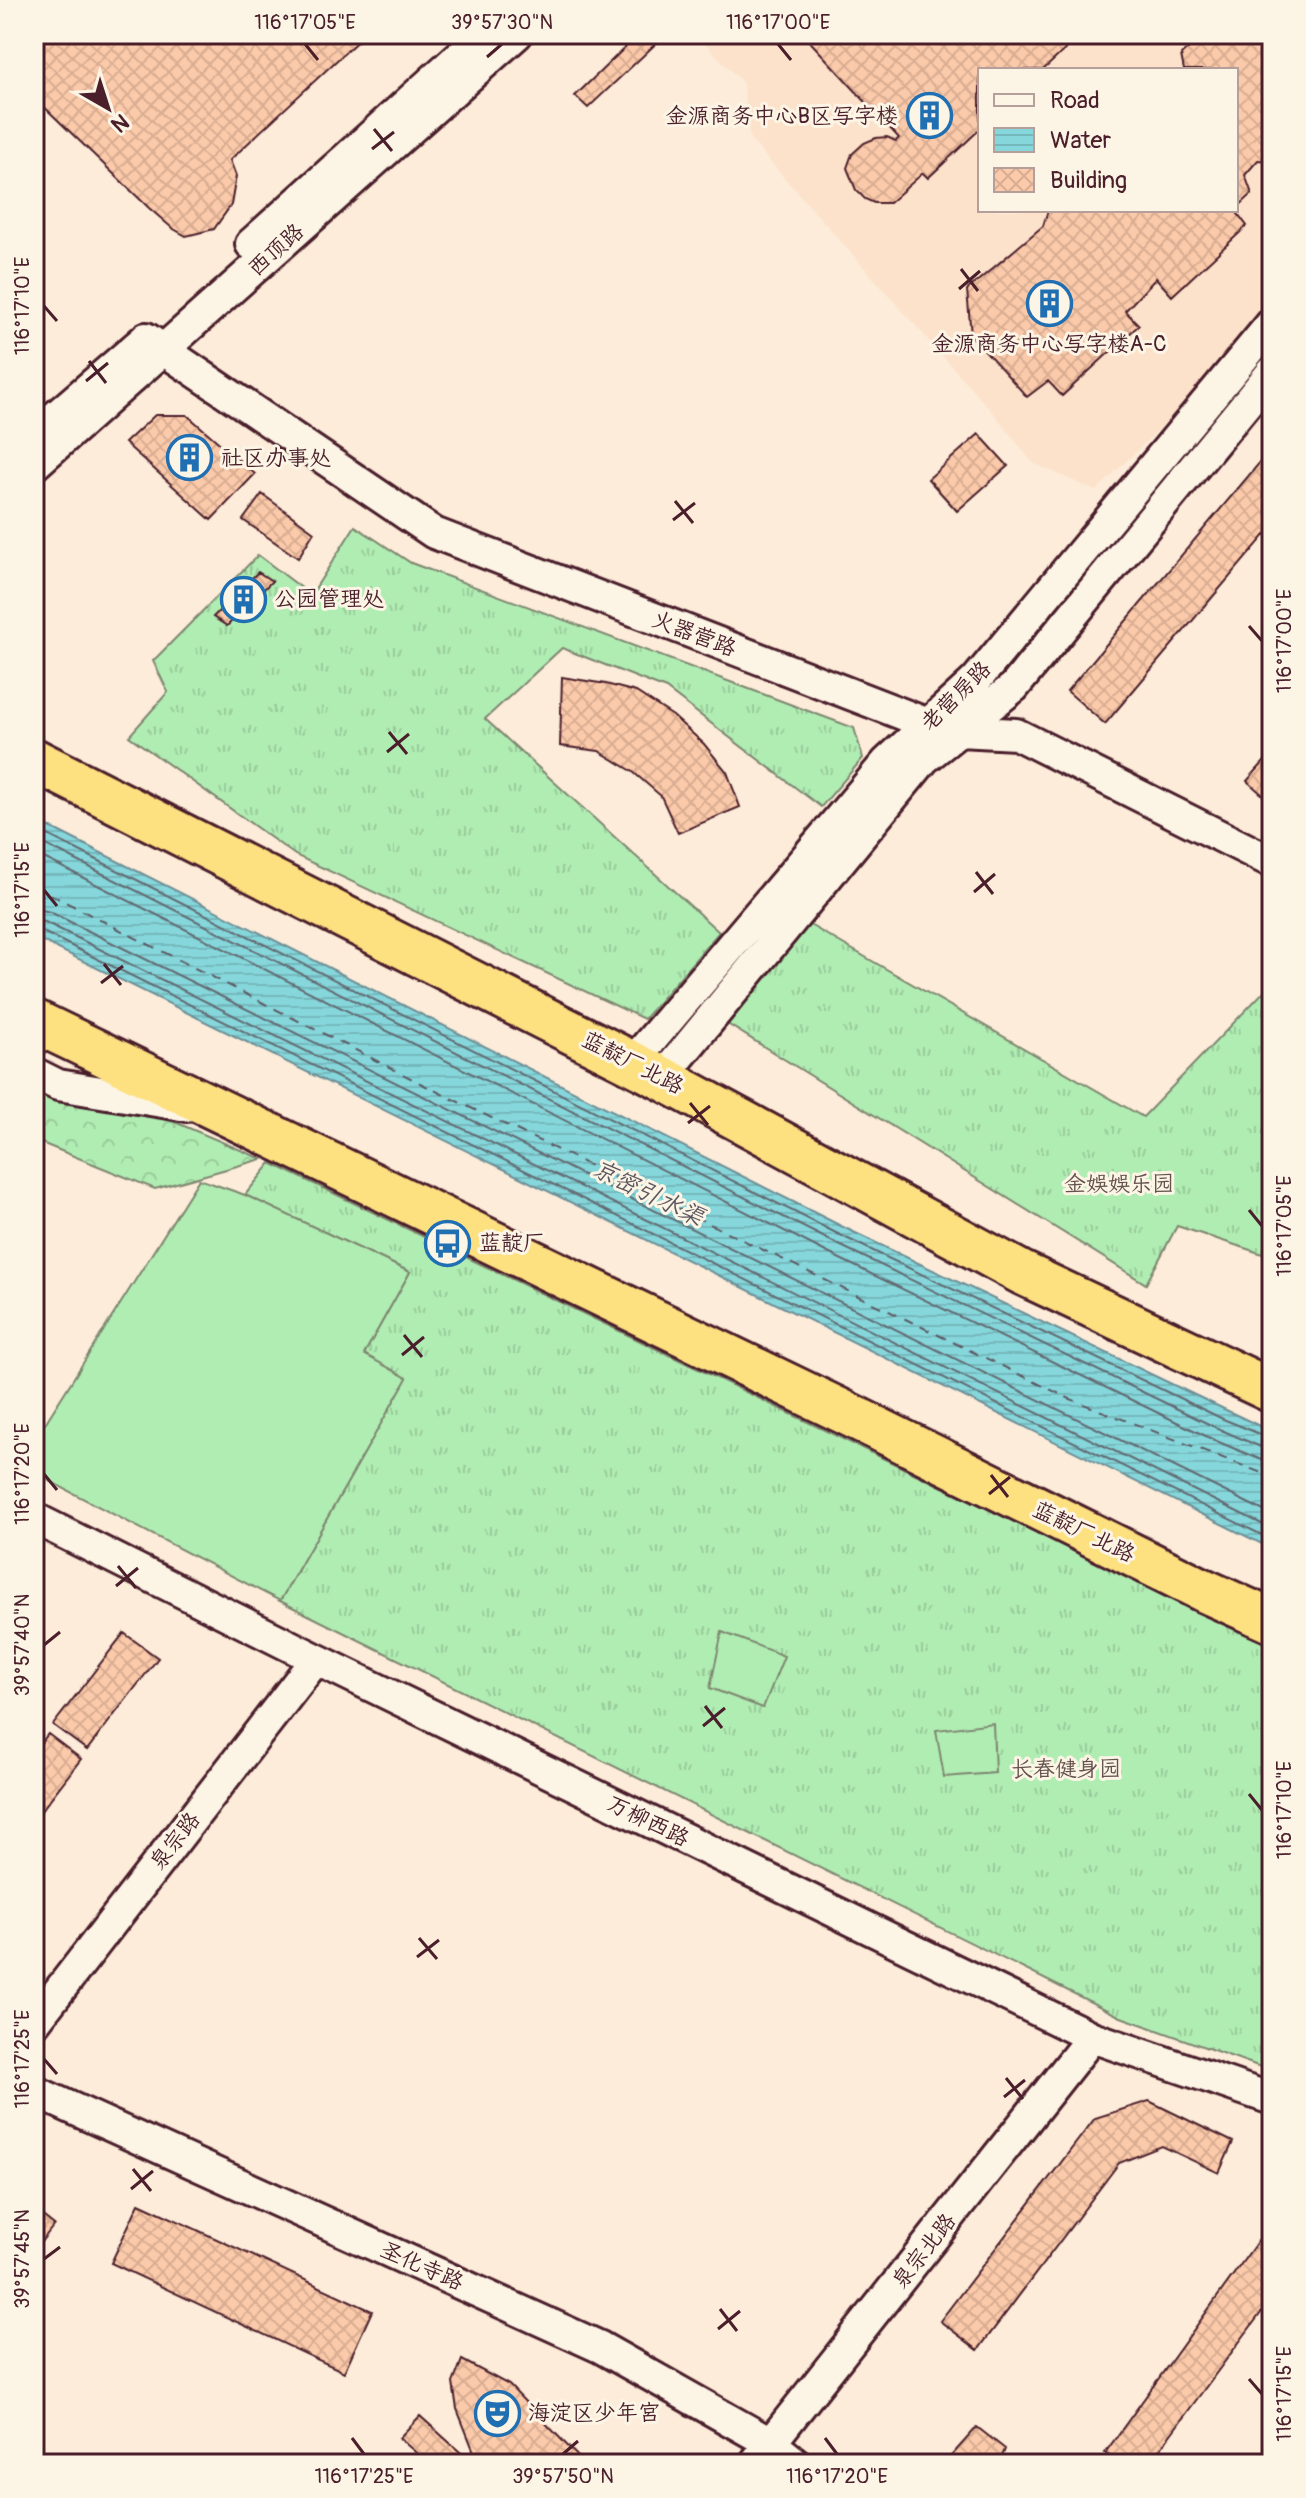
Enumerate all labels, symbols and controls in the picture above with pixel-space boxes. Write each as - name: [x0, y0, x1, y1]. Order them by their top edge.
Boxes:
- text: 116°17'05"E: [254, 10, 356, 35]
- text: 39°57'30"N: [451, 10, 553, 35]
- text: 116°17'00"E: [726, 10, 830, 35]
- north arrow: [68, 68, 148, 148]
- legend: [978, 68, 1238, 212]
- text: Road: [1050, 86, 1100, 115]
- building icon: 金源商务中心B区写字楼: [905, 92, 953, 140]
- place label: 金源商务中心B区写字楼: [666, 102, 898, 130]
- text: N: [105, 107, 135, 138]
- text: Water: [1050, 126, 1111, 155]
- text: Building: [1050, 166, 1127, 195]
- street label: 西顶路: [242, 218, 310, 282]
- text: 116°17'10"E: [10, 257, 35, 355]
- building icon: 金源商务中心写字楼A-C: [1025, 279, 1073, 327]
- place label: 金源商务中心写字楼A-C: [931, 330, 1167, 358]
- building icon: 社区办事处: [166, 434, 214, 482]
- place label: 社区办事处: [221, 444, 331, 472]
- building icon: 公园管理处: [219, 575, 267, 623]
- place label: 公园管理处: [274, 585, 384, 613]
- text: 116°17'00"E: [1272, 589, 1297, 693]
- street label: 火器营路: [648, 605, 740, 663]
- street label: 老营房路: [915, 655, 997, 737]
- text: 116°17'15"E: [10, 842, 35, 938]
- street label: 蓝靛厂北路: [578, 1026, 688, 1100]
- water label: 京密引水渠: [588, 1154, 710, 1233]
- park label: 金娱娱乐园: [1064, 1170, 1174, 1198]
- text: 116°17'05"E: [1272, 1175, 1297, 1277]
- bus stop icon: 蓝靛厂: [424, 1219, 472, 1267]
- place label: 蓝靛厂: [479, 1229, 545, 1257]
- text: 116°17'20"E: [10, 1423, 35, 1525]
- street label: 蓝靛厂北路: [1028, 1495, 1140, 1569]
- text: 39°57'40"N: [10, 1594, 35, 1696]
- park label: 长春健身园: [1011, 1755, 1121, 1783]
- text: 116°17'10"E: [1272, 1761, 1297, 1859]
- street label: 万柳西路: [602, 1789, 694, 1853]
- street label: 泉宗路: [144, 1806, 206, 1876]
- text: 116°17'25"E: [10, 2010, 35, 2108]
- street label: 泉宗北路: [886, 2208, 962, 2294]
- text: 39°57'45"N: [10, 2209, 35, 2309]
- street label: 圣化寺路: [376, 2235, 468, 2297]
- text: 116°17'15"E: [1272, 2346, 1297, 2442]
- theatre icon: 海淀区少年宫: [473, 2389, 521, 2437]
- place label: 海淀区少年宫: [528, 2399, 660, 2427]
- text: 116°17'25"E: [315, 2464, 413, 2489]
- text: 39°57'50"N: [512, 2464, 614, 2489]
- text: 116°17'20"E: [786, 2464, 888, 2489]

